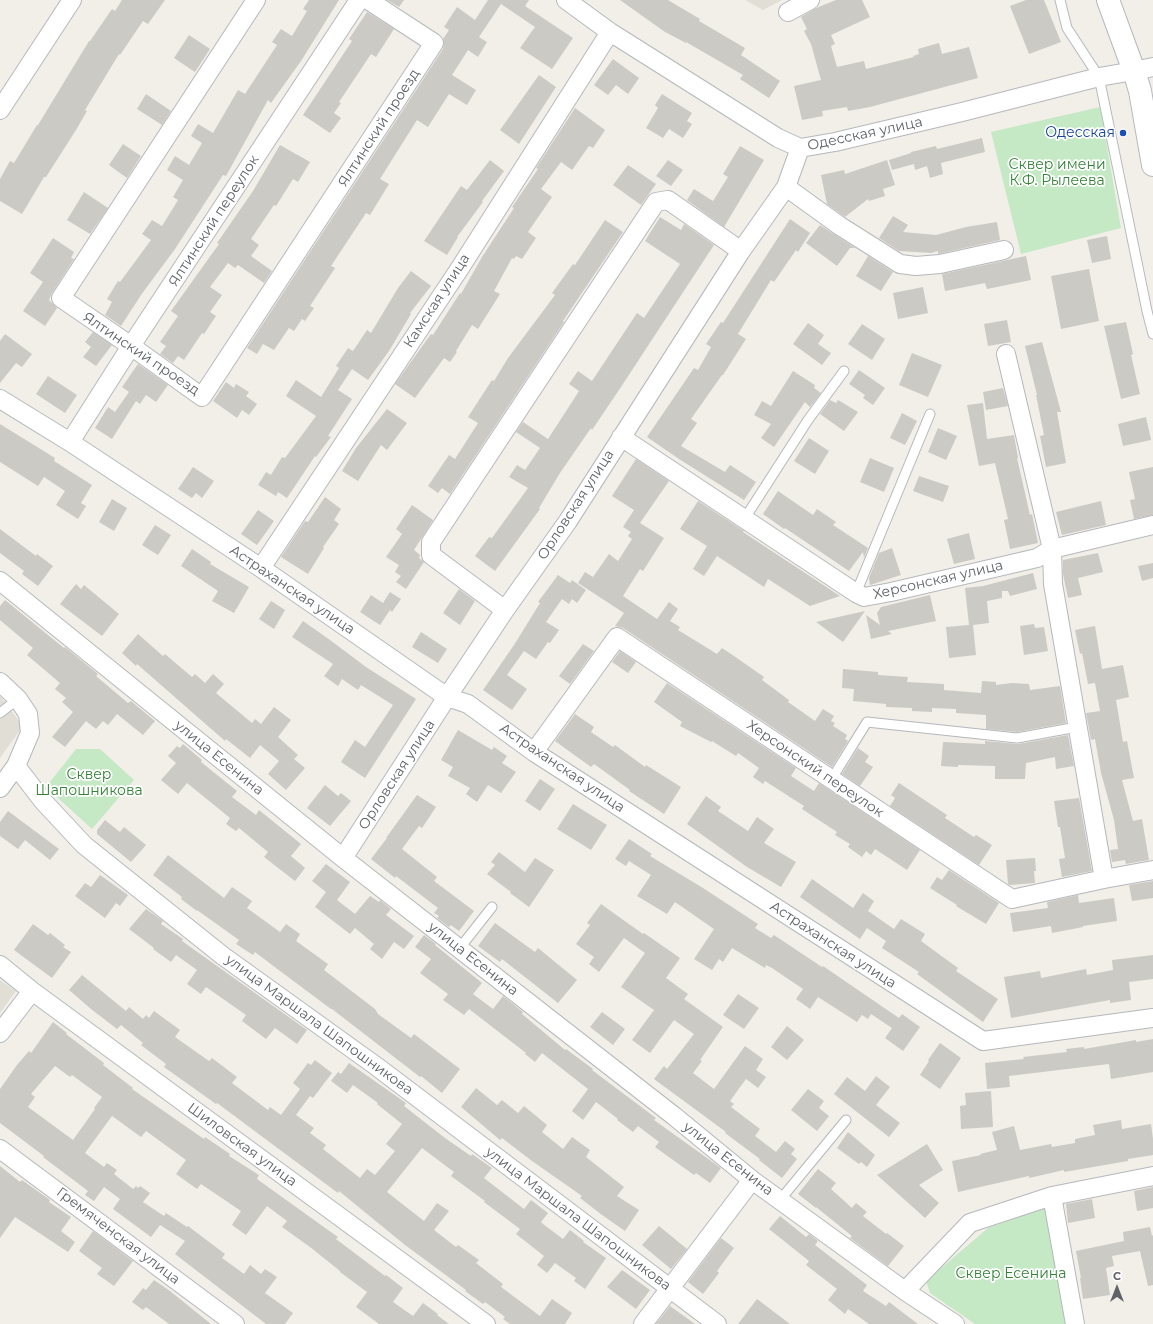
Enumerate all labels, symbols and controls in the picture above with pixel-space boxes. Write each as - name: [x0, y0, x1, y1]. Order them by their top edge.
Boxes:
- street label: Ялтинский проезд: [335, 66, 423, 190]
- street label: Одесская улица: [806, 114, 924, 154]
- place label: Одесская: [1045, 125, 1115, 141]
- marker: Одесская: [1118, 128, 1128, 138]
- street label: Ялтинский переулок: [165, 152, 263, 290]
- park label: Сквер имени К.Ф. Рылеева: [1008, 157, 1106, 190]
- street label: Камская улица: [400, 251, 474, 351]
- street label: Ялтинский проезд: [80, 309, 202, 399]
- street label: Орловская улица: [534, 447, 618, 563]
- street label: Астраханская улица: [226, 542, 358, 638]
- street label: Херсонская улица: [871, 557, 1005, 603]
- street label: улица Есенина: [171, 717, 267, 799]
- street label: Орловская улица: [355, 717, 439, 833]
- street label: Херсонский переулок: [743, 717, 887, 821]
- street label: Астраханская улица: [496, 720, 628, 816]
- park label: Сквер Шапошникова: [35, 767, 143, 800]
- street label: Астраханская улица: [767, 898, 899, 992]
- street label: улица Есенина: [425, 919, 521, 999]
- street label: улица Маршала Шапошникова: [222, 951, 416, 1099]
- street label: Шиловская улица: [184, 1100, 300, 1190]
- street label: улица Есенина: [680, 1119, 776, 1199]
- street label: улица Маршала Шапошникова: [482, 1144, 674, 1294]
- street label: Гремяченская улица: [53, 1184, 183, 1288]
- park label: Сквер Есенина: [956, 1266, 1066, 1282]
- north arrow: [1097, 1268, 1137, 1308]
- text: С: [1113, 1269, 1121, 1283]

